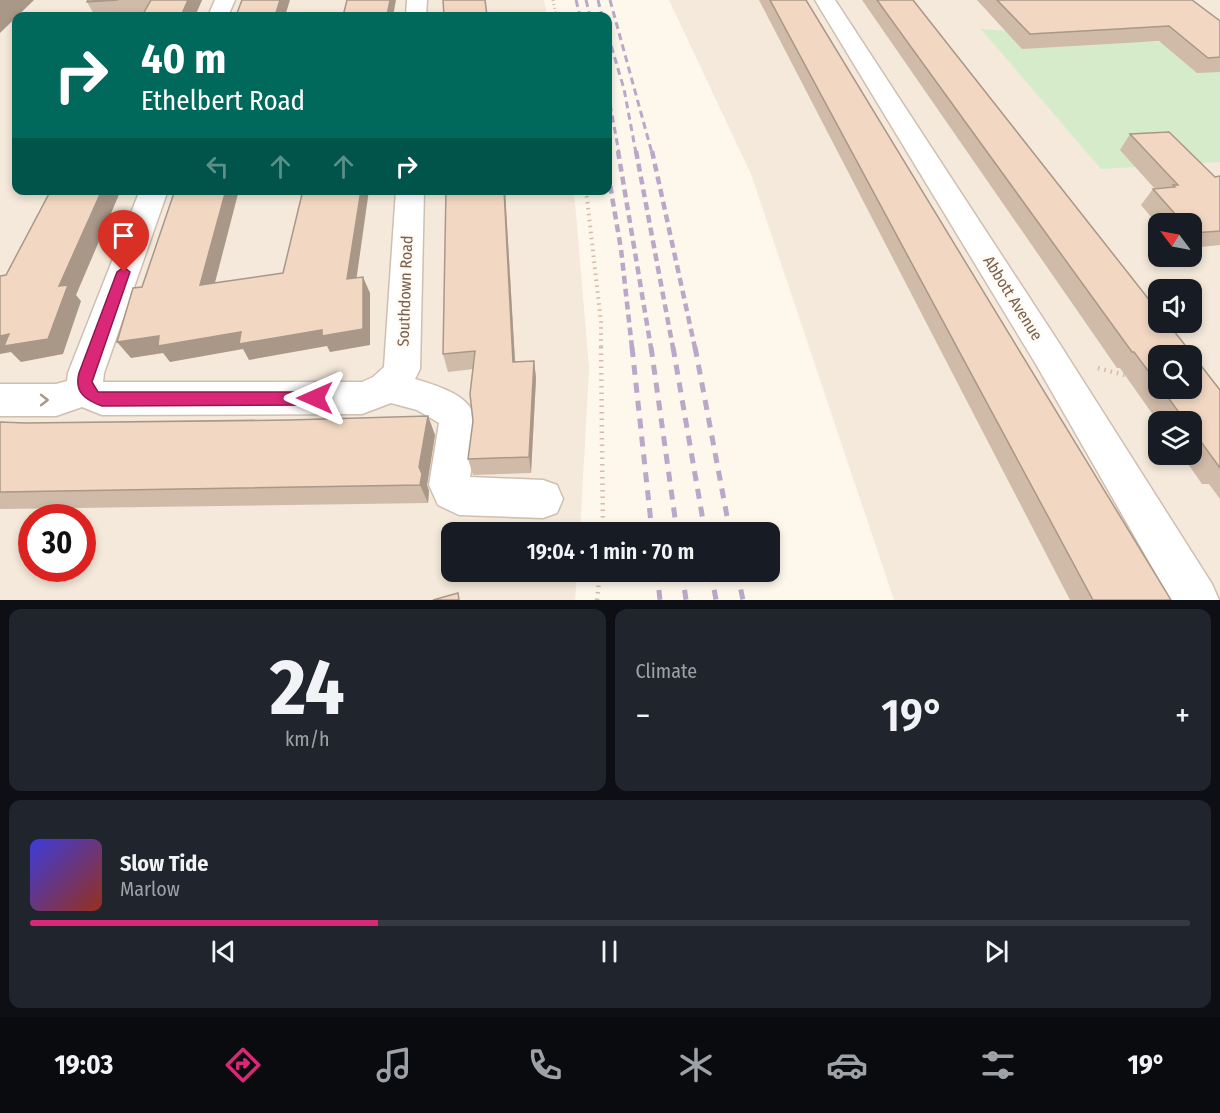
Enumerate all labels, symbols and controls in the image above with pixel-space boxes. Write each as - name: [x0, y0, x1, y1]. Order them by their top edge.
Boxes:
- text: 40 m: [141, 34, 226, 84]
- icon: right: [42, 36, 120, 114]
- text: Ethelbert Road: [141, 85, 305, 117]
- icon: left: [201, 150, 234, 183]
- icon: ahead: [264, 150, 297, 183]
- icon: ahead: [327, 150, 360, 183]
- icon: right: [390, 150, 423, 183]
- pin: [98, 210, 149, 272]
- north arrow: [1148, 213, 1202, 267]
- map controls: [1148, 213, 1202, 465]
- icon: arrive: [107, 219, 140, 252]
- street label: Southdown Road: [394, 235, 416, 347]
- street label: Abbott Avenue: [979, 252, 1047, 344]
- button: sound: [1148, 279, 1202, 333]
- button: search: [1148, 345, 1202, 399]
- position arrow: [283, 366, 347, 430]
- one-way arrow: [40, 394, 49, 406]
- button: layers: [1148, 411, 1202, 465]
- speed limit sign: 30: [18, 504, 96, 582]
- text: 19:04 · 1 min · 70 m: [527, 538, 694, 565]
- text: 24: [270, 641, 345, 735]
- text: Climate: [636, 659, 697, 683]
- text: 19°: [881, 689, 944, 743]
- text: −: [636, 696, 650, 736]
- text: +: [1175, 696, 1190, 736]
- text: km/h: [285, 727, 330, 751]
- text: Slow Tide: [120, 850, 208, 877]
- text: Marlow: [120, 877, 180, 901]
- icon: previous: [207, 935, 240, 968]
- icon: pause: [593, 935, 626, 968]
- icon: next: [980, 935, 1013, 968]
- icon: directions: [222, 1044, 264, 1086]
- icon: music: [373, 1044, 415, 1086]
- icon: phone: [524, 1044, 566, 1086]
- icon: climate: [675, 1044, 717, 1086]
- icon: car: [826, 1044, 868, 1086]
- icon: filters: [977, 1044, 1019, 1086]
- text: 19:03: [54, 1049, 113, 1081]
- text: 19°: [1127, 1049, 1166, 1081]

